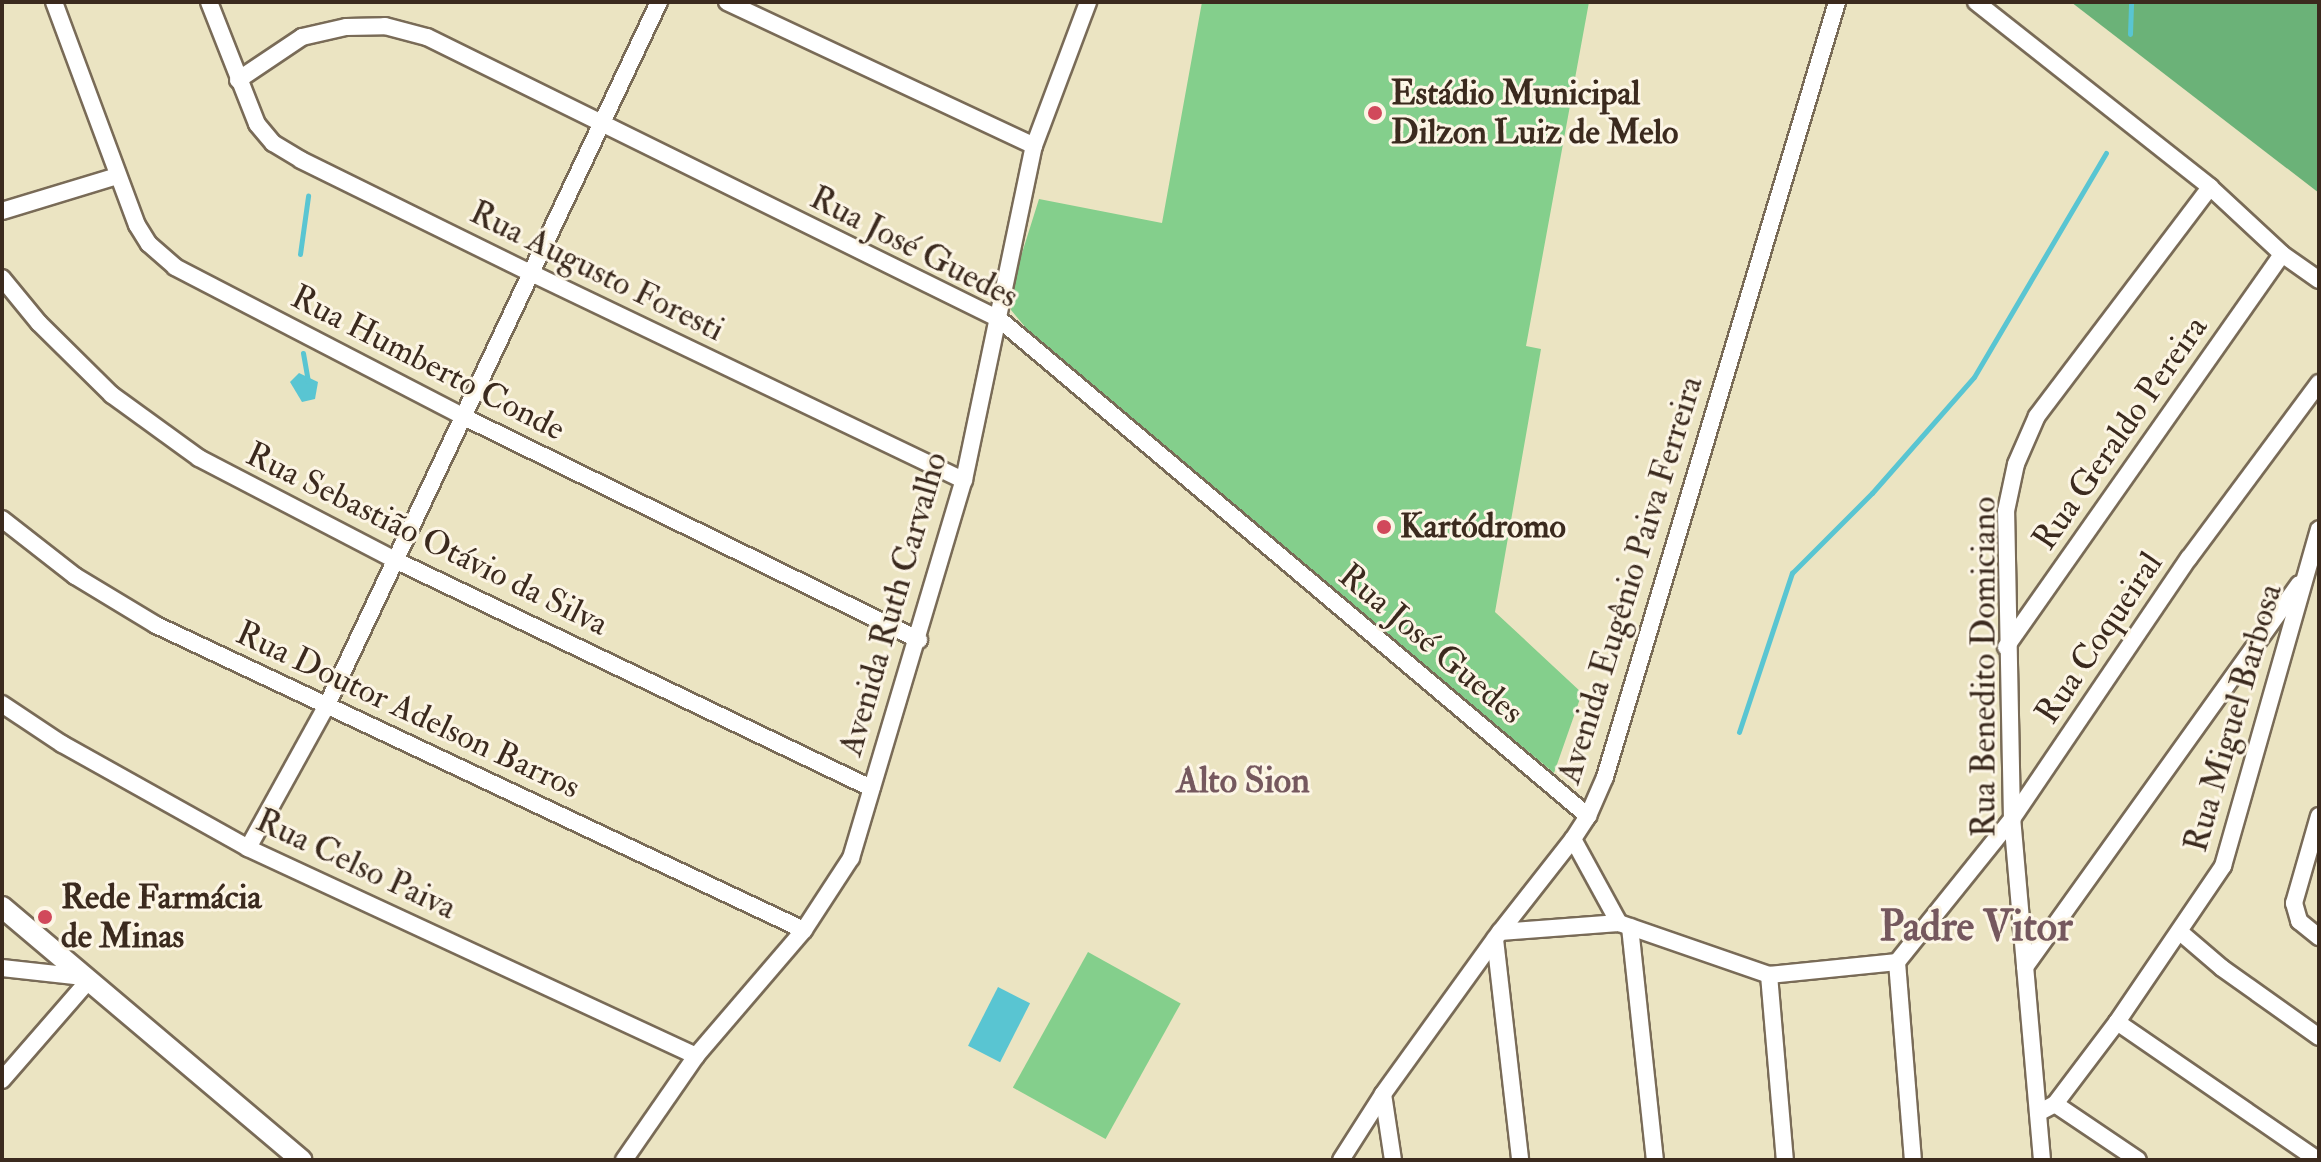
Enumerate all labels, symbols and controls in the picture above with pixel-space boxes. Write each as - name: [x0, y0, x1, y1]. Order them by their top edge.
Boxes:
- place label: Estádio Municipal Dilzon Luiz de Melo: [1391, 73, 1678, 152]
- marker: Estádio Municipal Dilzon Luiz de Melo: [1366, 104, 1384, 122]
- street label: Rua José Guedes: [803, 177, 1025, 317]
- street label: Rua Augusto Foresti: [463, 192, 731, 350]
- street label: Rua Humberto Conde: [284, 276, 572, 450]
- street label: Rua Geraldo Pereira: [2024, 308, 2216, 558]
- street label: Avenida Eugênio Paiva Ferreira: [1549, 371, 1711, 789]
- street label: Rua Sebastião Otávio da Silva: [239, 433, 615, 645]
- street label: Avenida Ruth Carvalho: [830, 447, 956, 761]
- street label: Rua Benedito Domiciano: [1964, 497, 2004, 837]
- place label: Kartódromo: [1400, 507, 1566, 547]
- marker: Kartódromo: [1375, 518, 1393, 536]
- street label: Rua Coqueiral: [2027, 545, 2171, 731]
- street label: Rua José Guedes: [1330, 555, 1532, 733]
- street label: Rua Miguel Barbosa: [2175, 579, 2291, 857]
- street label: Rua Doutor Adelson Barros: [230, 612, 586, 808]
- district label: Alto Sion: [1176, 759, 1310, 803]
- street label: Rua Celso Paiva: [249, 800, 463, 928]
- place label: Rede Farmácia de Minas: [61, 877, 262, 956]
- district label: Padre Vitor: [1879, 902, 2073, 952]
- marker: Rede Farmácia de Minas: [36, 908, 54, 926]

